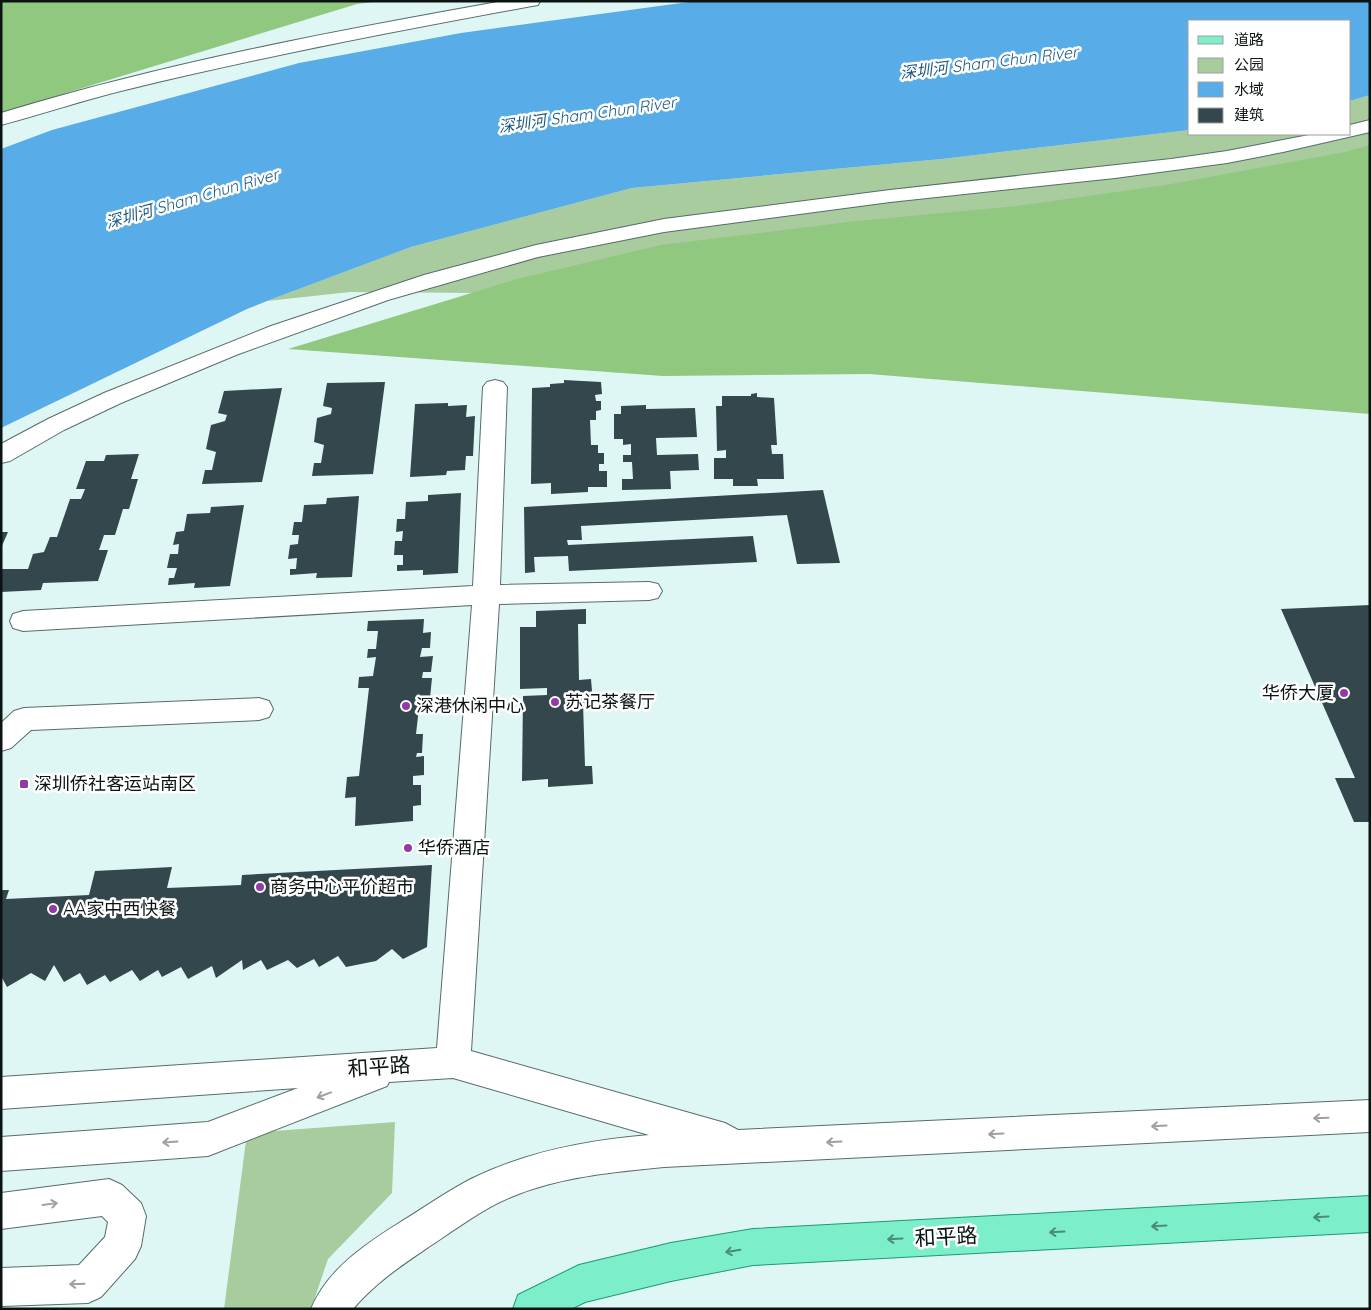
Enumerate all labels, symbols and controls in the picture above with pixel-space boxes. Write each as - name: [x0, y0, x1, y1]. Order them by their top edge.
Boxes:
- legend: [1188, 20, 1351, 135]
- text: 道路: [1234, 30, 1264, 49]
- water label: 深圳河 Sham Chun River: [899, 41, 1081, 83]
- text: 公园: [1234, 55, 1264, 74]
- text: 水域: [1234, 80, 1264, 99]
- water label: 深圳河 Sham Chun River: [497, 91, 679, 136]
- text: 建筑: [1234, 105, 1264, 124]
- water label: 深圳河 Sham Chun River: [103, 163, 283, 232]
- place label: 华侨大厦: [1262, 681, 1334, 704]
- marker: 华侨大厦: [1338, 687, 1350, 699]
- place label: 苏记茶餐厅: [565, 690, 655, 713]
- place label: 深港休闲中心: [416, 694, 524, 717]
- marker: 苏记茶餐厅: [549, 696, 561, 708]
- marker: 深港休闲中心: [400, 700, 412, 712]
- place label: 深圳侨社客运站南区: [34, 772, 196, 795]
- marker: 深圳侨社客运站南区: [18, 778, 30, 790]
- place label: 华侨酒店: [418, 836, 490, 859]
- marker: 华侨酒店: [402, 842, 414, 854]
- place label: 商务中心平价超市: [270, 875, 414, 898]
- marker: 商务中心平价超市: [254, 881, 266, 893]
- place label: AA家中西快餐: [63, 897, 176, 920]
- marker: AA家中西快餐: [47, 903, 59, 915]
- street label: 和平路: [347, 1051, 411, 1081]
- one-way arrow: [317, 1091, 332, 1100]
- one-way arrow: [1313, 1113, 1329, 1122]
- one-way arrow: [1151, 1121, 1167, 1130]
- one-way arrow: [989, 1129, 1005, 1138]
- one-way arrow: [162, 1137, 178, 1146]
- one-way arrow: [826, 1137, 842, 1146]
- one-way arrow: [41, 1199, 57, 1209]
- one-way arrow: [1313, 1212, 1329, 1221]
- street label: 和平路: [914, 1221, 978, 1251]
- one-way arrow: [1151, 1222, 1167, 1231]
- one-way arrow: [1049, 1227, 1065, 1236]
- one-way arrow: [887, 1234, 904, 1244]
- one-way arrow: [725, 1246, 741, 1256]
- one-way arrow: [69, 1279, 85, 1289]

